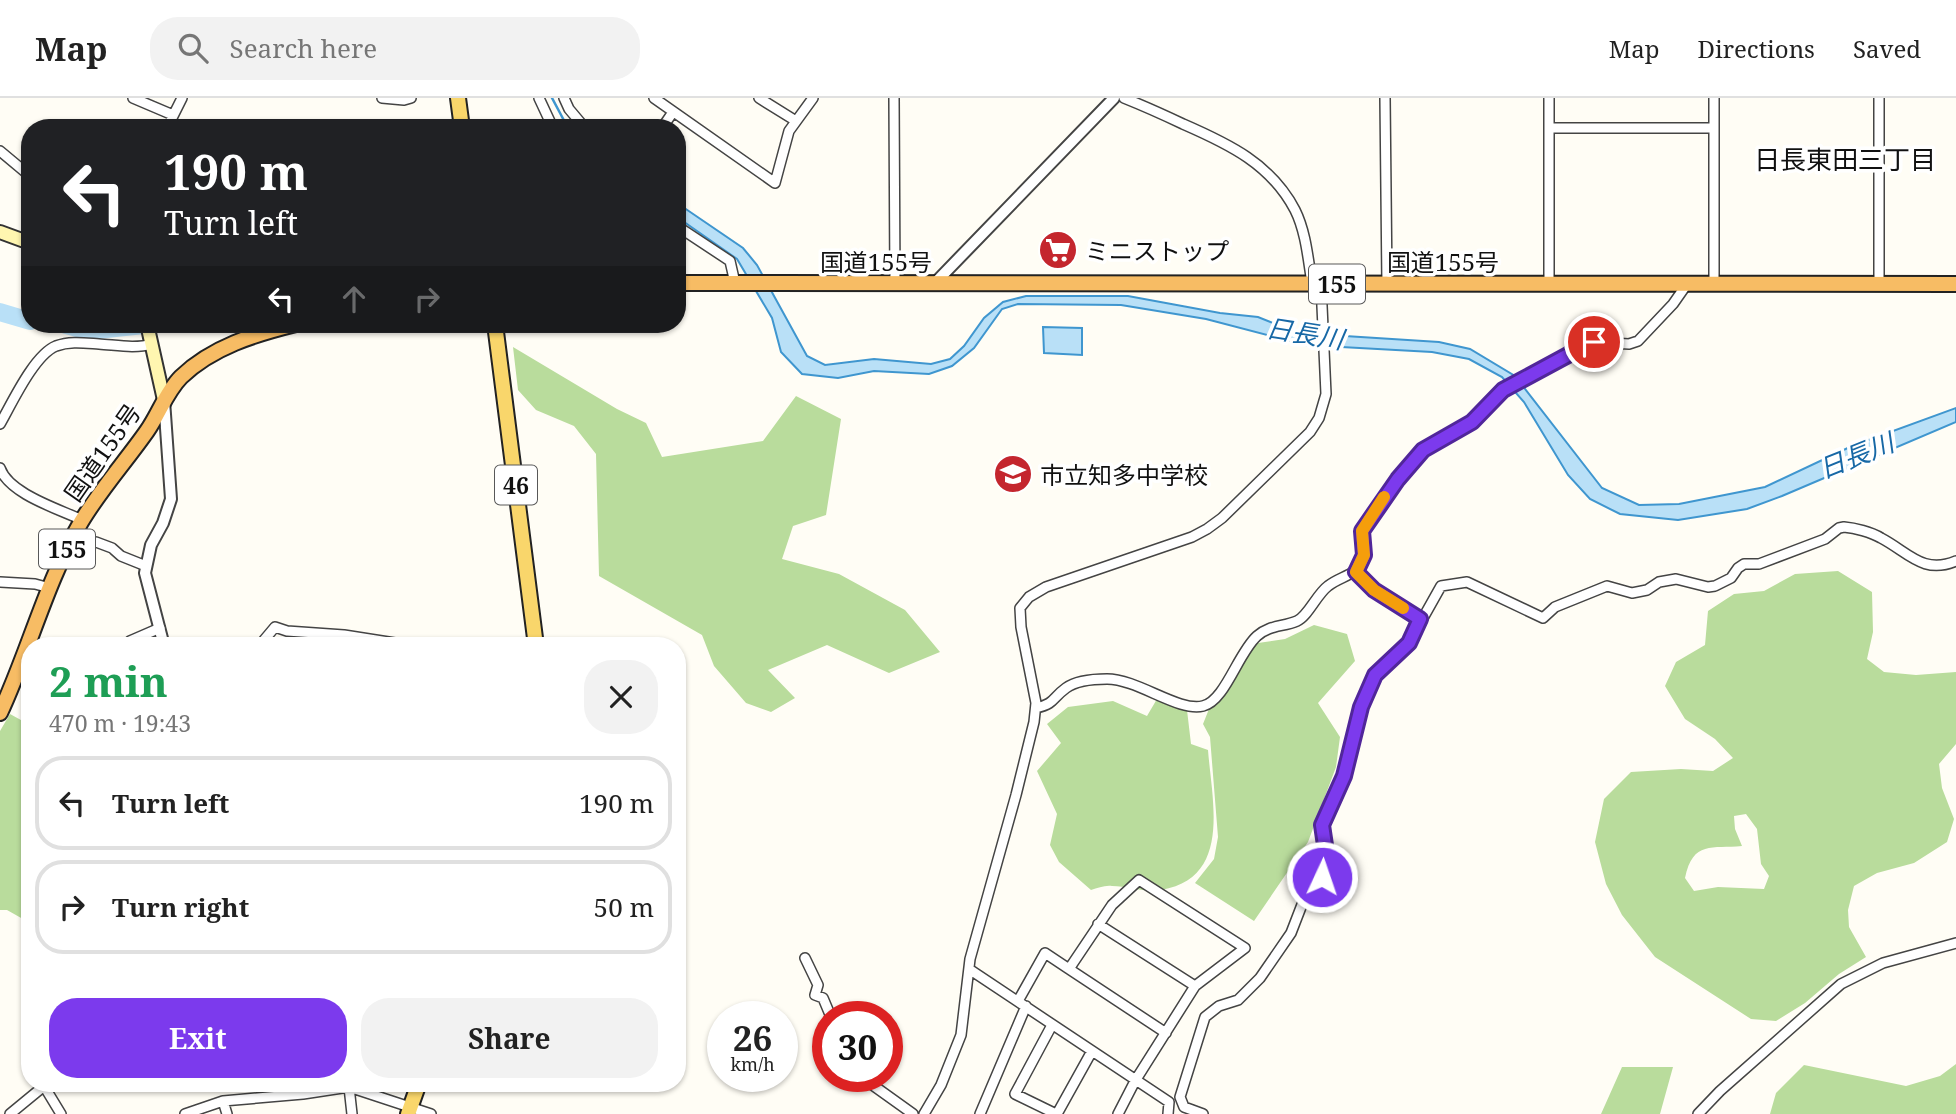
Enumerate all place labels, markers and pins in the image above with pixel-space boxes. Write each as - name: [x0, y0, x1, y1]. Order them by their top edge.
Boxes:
- supermarket icon: ミニストップ: [1037, 229, 1079, 271]
- place label: ミニストップ: [1085, 234, 1229, 267]
- pin: [1564, 312, 1624, 372]
- school or university icon: 市立知多中学校: [992, 453, 1034, 495]
- place label: 市立知多中学校: [1040, 458, 1208, 491]

